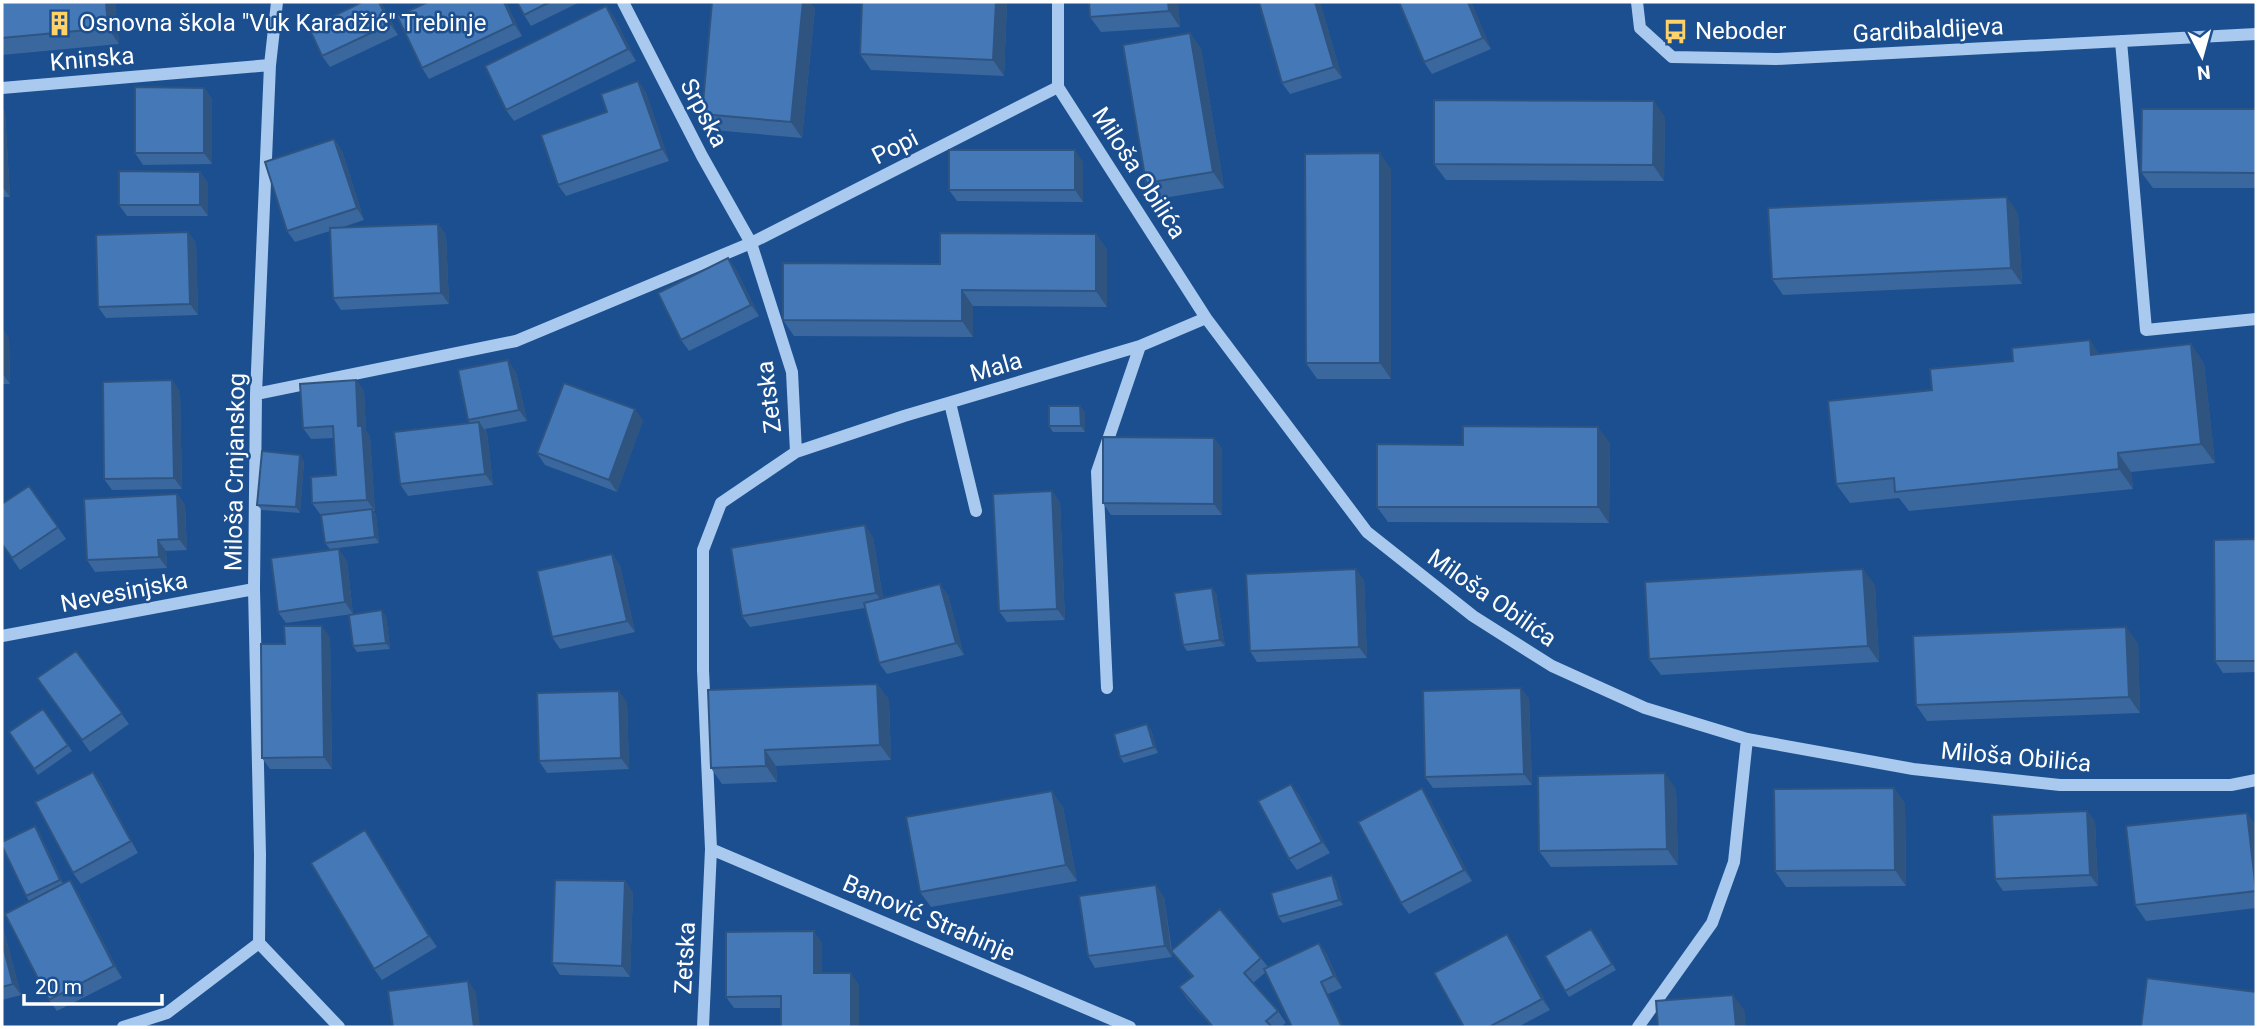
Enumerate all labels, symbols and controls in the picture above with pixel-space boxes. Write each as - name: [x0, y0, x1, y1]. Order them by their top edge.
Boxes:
- building icon: Osnovna škola "Vuk Karadžić" Trebinje: [45, 9, 73, 37]
- place label: Osnovna škola "Vuk Karadžić" Trebinje: [79, 9, 486, 37]
- street label: Gardibaldijeva: [1852, 12, 2004, 48]
- bus stop icon: Neboder: [1661, 17, 1689, 45]
- place label: Neboder: [1695, 17, 1786, 45]
- north arrow: [2167, 21, 2237, 91]
- street label: Kninska: [49, 41, 135, 77]
- text: N: [2196, 60, 2212, 85]
- street label: Srpska: [674, 74, 734, 152]
- street label: Miloša Obilića: [1086, 102, 1192, 244]
- street label: Popi: [867, 124, 923, 170]
- street label: Mala: [967, 346, 1025, 388]
- street label: Zetska: [751, 359, 787, 435]
- street label: Miloša Crnjanskog: [219, 373, 251, 571]
- street label: Miloša Obilića: [1422, 543, 1562, 653]
- street label: Nevesinjska: [58, 566, 190, 618]
- street label: Miloša Obilića: [1940, 736, 2092, 778]
- street label: Banović Strahinje: [839, 869, 1019, 967]
- street label: Zetska: [669, 921, 701, 995]
- scale bar: [24, 962, 163, 1006]
- text: 20 m: [35, 975, 82, 999]

